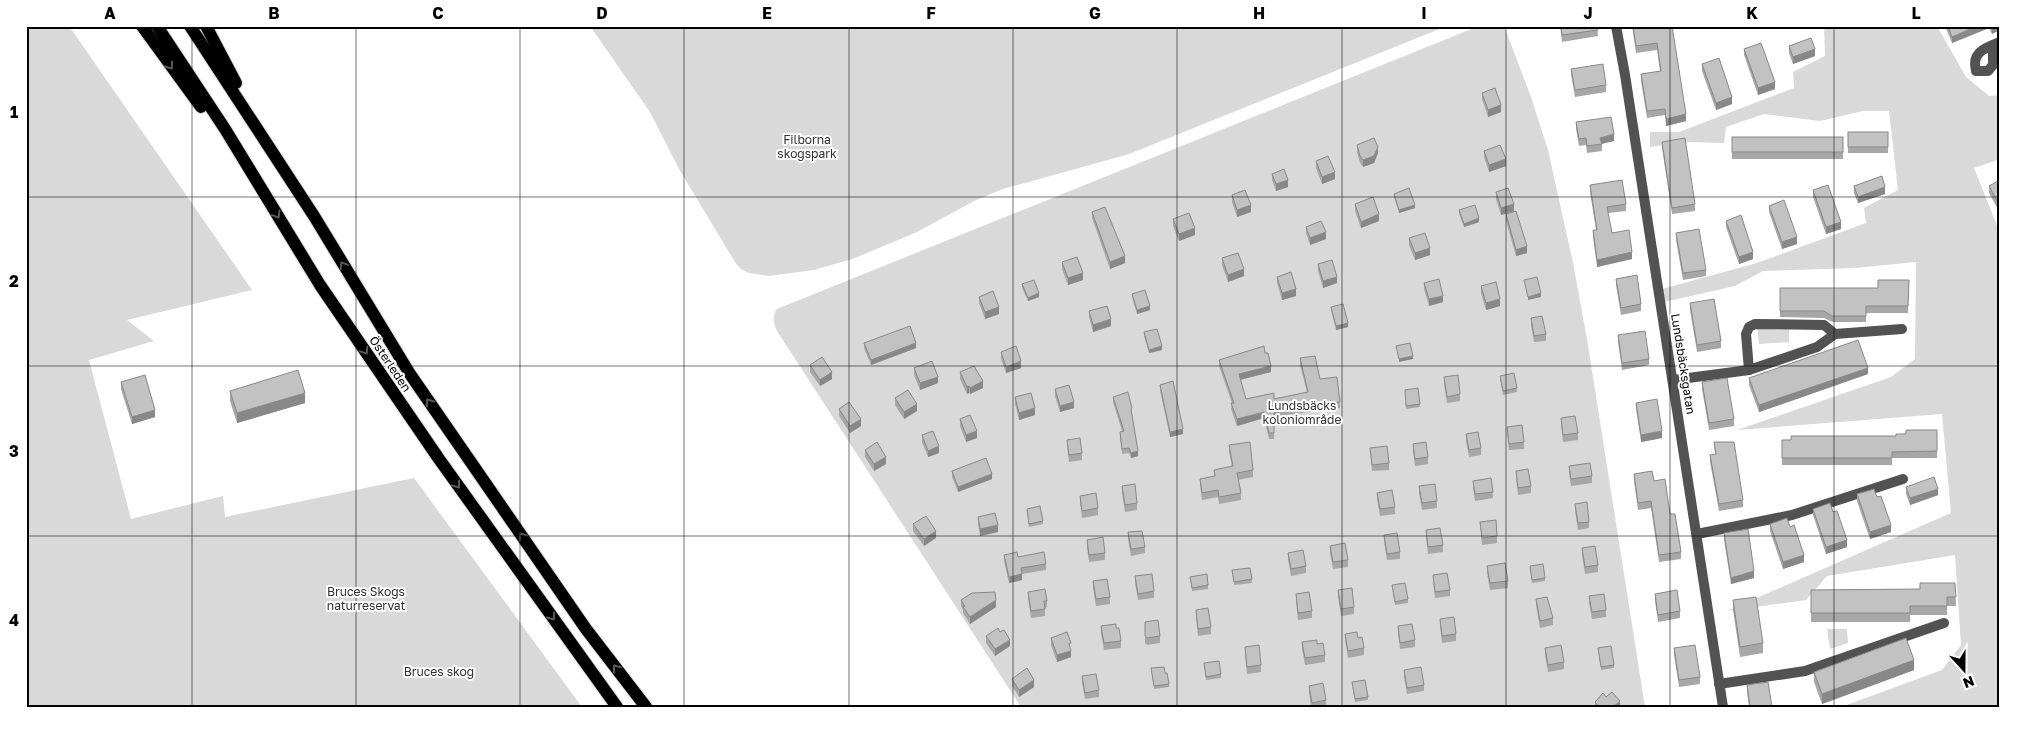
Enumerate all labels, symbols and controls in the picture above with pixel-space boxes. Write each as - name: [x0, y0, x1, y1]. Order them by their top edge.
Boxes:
- text: A: [104, 3, 116, 23]
- text: B: [268, 3, 280, 23]
- text: C: [432, 3, 444, 23]
- text: D: [596, 3, 608, 23]
- text: E: [762, 3, 772, 23]
- text: F: [926, 3, 936, 23]
- text: G: [1089, 3, 1101, 23]
- text: H: [1253, 3, 1265, 23]
- text: I: [1421, 3, 1427, 23]
- text: J: [1583, 3, 1593, 23]
- text: K: [1746, 3, 1758, 23]
- text: L: [1911, 3, 1921, 23]
- one-way arrow: [165, 60, 173, 69]
- text: 1: [10, 102, 18, 122]
- park label: Filborna skogspark: [777, 132, 837, 161]
- one-way arrow: [271, 209, 281, 218]
- one-way arrow: [340, 261, 350, 270]
- text: 2: [9, 271, 19, 291]
- street label: Lundsbäcksgatan: [1668, 312, 1699, 415]
- street label: Österleden: [366, 333, 415, 394]
- one-way arrow: [359, 346, 368, 355]
- park label: Lundsbäcks koloniområde: [1263, 398, 1341, 427]
- one-way arrow: [426, 399, 435, 408]
- text: 3: [9, 441, 19, 461]
- one-way arrow: [451, 479, 460, 489]
- one-way arrow: [519, 532, 528, 542]
- park label: Bruces Skogs naturreservat: [327, 584, 405, 613]
- text: 4: [9, 610, 19, 630]
- one-way arrow: [546, 611, 555, 621]
- north arrow: [1938, 646, 1988, 696]
- park label: Bruces skog: [404, 664, 474, 679]
- one-way arrow: [614, 665, 622, 674]
- text: N: [1961, 673, 1977, 692]

